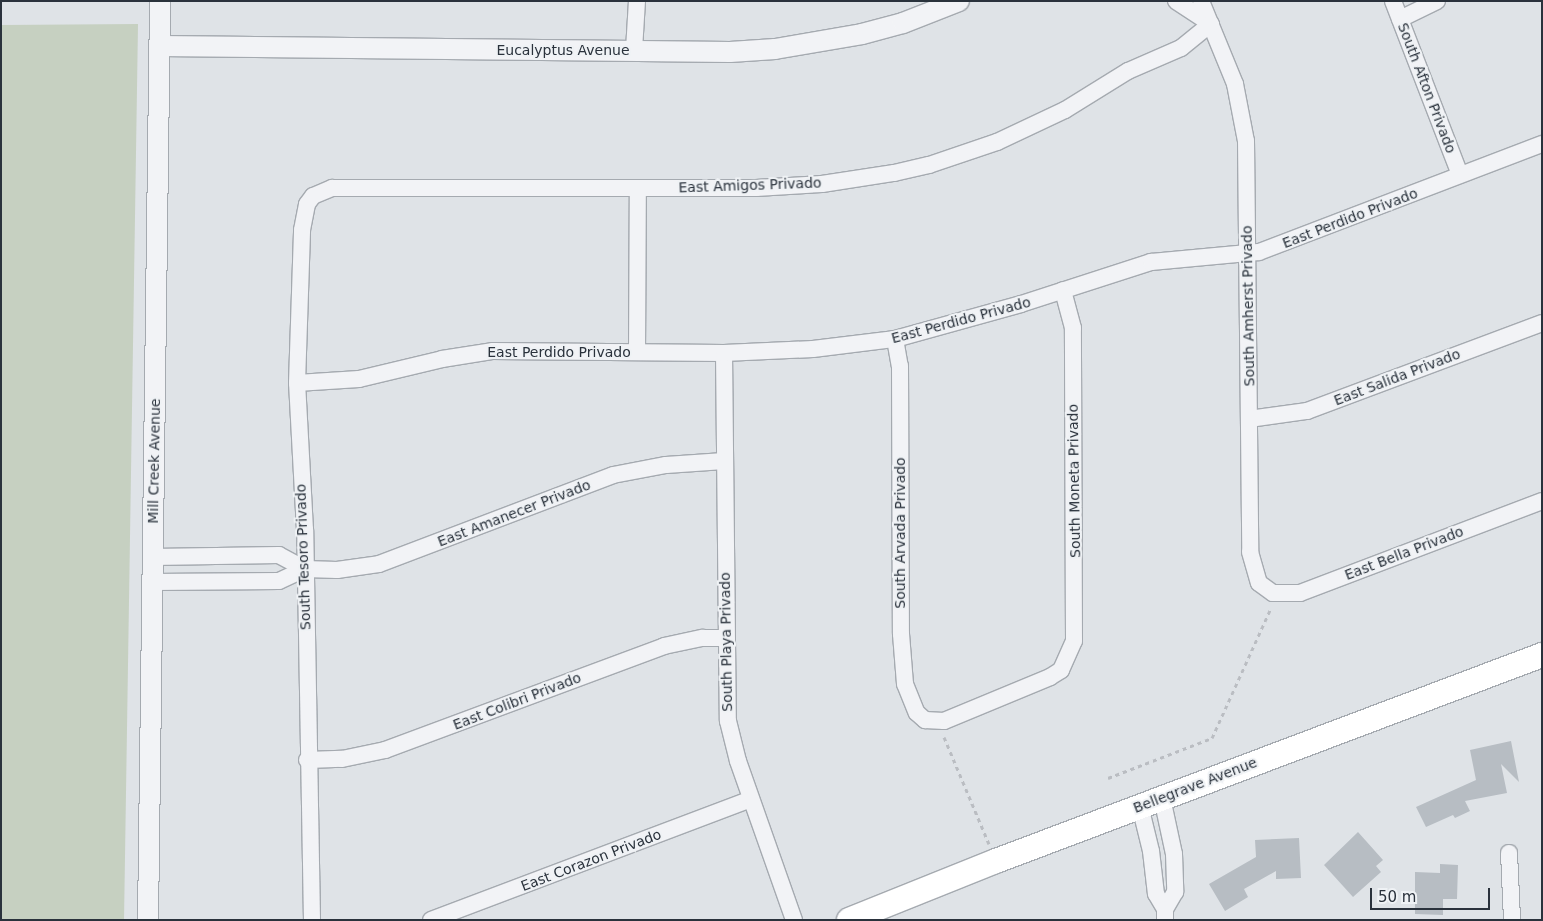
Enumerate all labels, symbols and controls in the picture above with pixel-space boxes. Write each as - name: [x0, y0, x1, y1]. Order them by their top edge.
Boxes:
- street label: South Afton Privado: [1394, 20, 1460, 156]
- street label: Eucalyptus Avenue: [496, 42, 630, 58]
- street label: East Amigos Privado: [678, 174, 822, 196]
- street label: East Perdido Privado: [1280, 184, 1420, 252]
- street label: South Amherst Privado: [1238, 225, 1258, 387]
- street label: East Perdido Privado: [889, 293, 1033, 347]
- street label: East Perdido Privado: [487, 344, 631, 360]
- street label: East Salida Privado: [1331, 345, 1463, 409]
- street label: Mill Creek Avenue: [145, 398, 163, 524]
- street label: South Moneta Privado: [1064, 404, 1084, 558]
- street label: South Arvada Privado: [892, 457, 908, 609]
- street label: East Amanecer Privado: [435, 476, 593, 550]
- street label: South Tesoro Privado: [292, 484, 314, 630]
- street label: East Bella Privado: [1342, 523, 1466, 583]
- street label: South Playa Privado: [716, 572, 736, 712]
- street label: East Colibri Privado: [451, 669, 583, 733]
- street label: Bellegrave Avenue: [1131, 754, 1259, 816]
- street label: East Corazon Privado: [519, 826, 663, 894]
- scale bar: [1373, 878, 1493, 910]
- text: 50 m: [1378, 888, 1416, 906]

